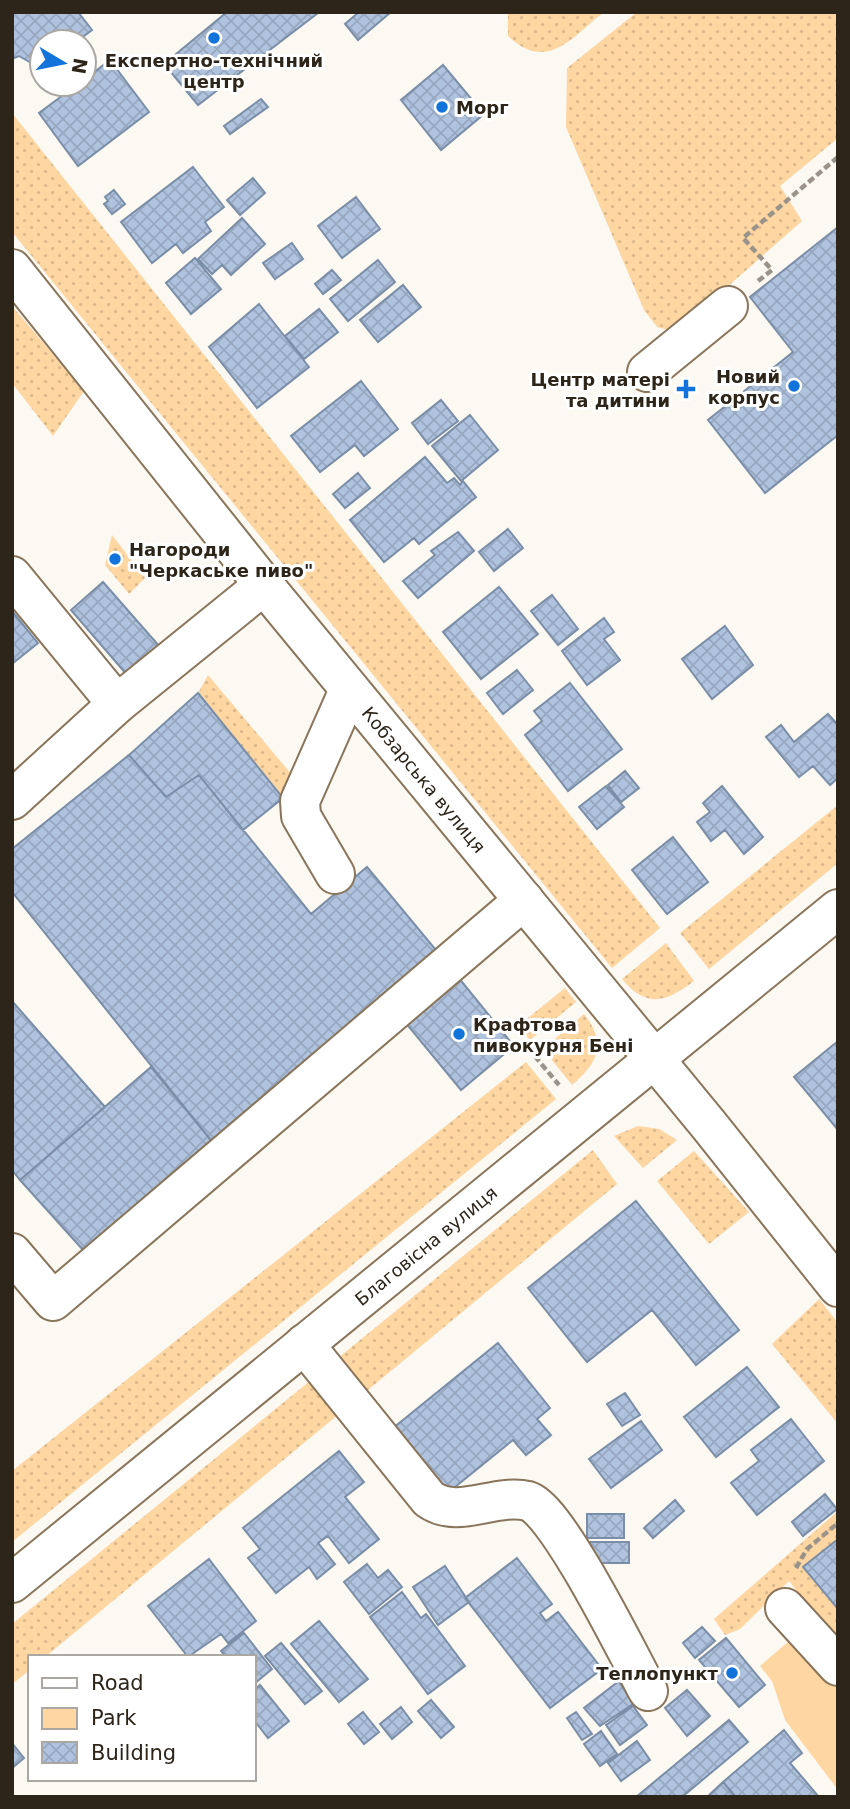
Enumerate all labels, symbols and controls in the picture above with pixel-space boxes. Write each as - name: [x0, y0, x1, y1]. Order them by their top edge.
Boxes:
- north arrow: [28, 28, 98, 98]
- marker: Експертно-технічний центр: [206, 30, 222, 46]
- place label: Експертно-технічний центр: [105, 50, 323, 92]
- text: N: [68, 56, 92, 76]
- place label: Морг: [456, 97, 509, 118]
- marker: Морг: [434, 99, 450, 115]
- place label: Новий корпус: [708, 366, 780, 408]
- place label: Центр матері та дитини: [531, 369, 670, 411]
- marker: Новий корпус: [786, 378, 802, 394]
- marker: Центр матері та дитини: [676, 379, 696, 399]
- place label: Нагороди "Черкаське пиво": [129, 539, 313, 581]
- marker: Нагороди "Черкаське пиво": [107, 551, 123, 567]
- street label: Кобзарська вулиця: [358, 702, 490, 857]
- place label: Крафтова пивокурня Бені: [473, 1014, 633, 1056]
- marker: Крафтова пивокурня Бені: [451, 1026, 467, 1042]
- street label: Благовісна вулиця: [351, 1181, 501, 1309]
- legend: [28, 1655, 256, 1781]
- place label: Теплопункт: [596, 1663, 719, 1684]
- marker: Теплопункт: [724, 1665, 740, 1681]
- text: Road: [91, 1671, 144, 1695]
- text: Park: [91, 1706, 137, 1730]
- text: Building: [91, 1741, 176, 1765]

